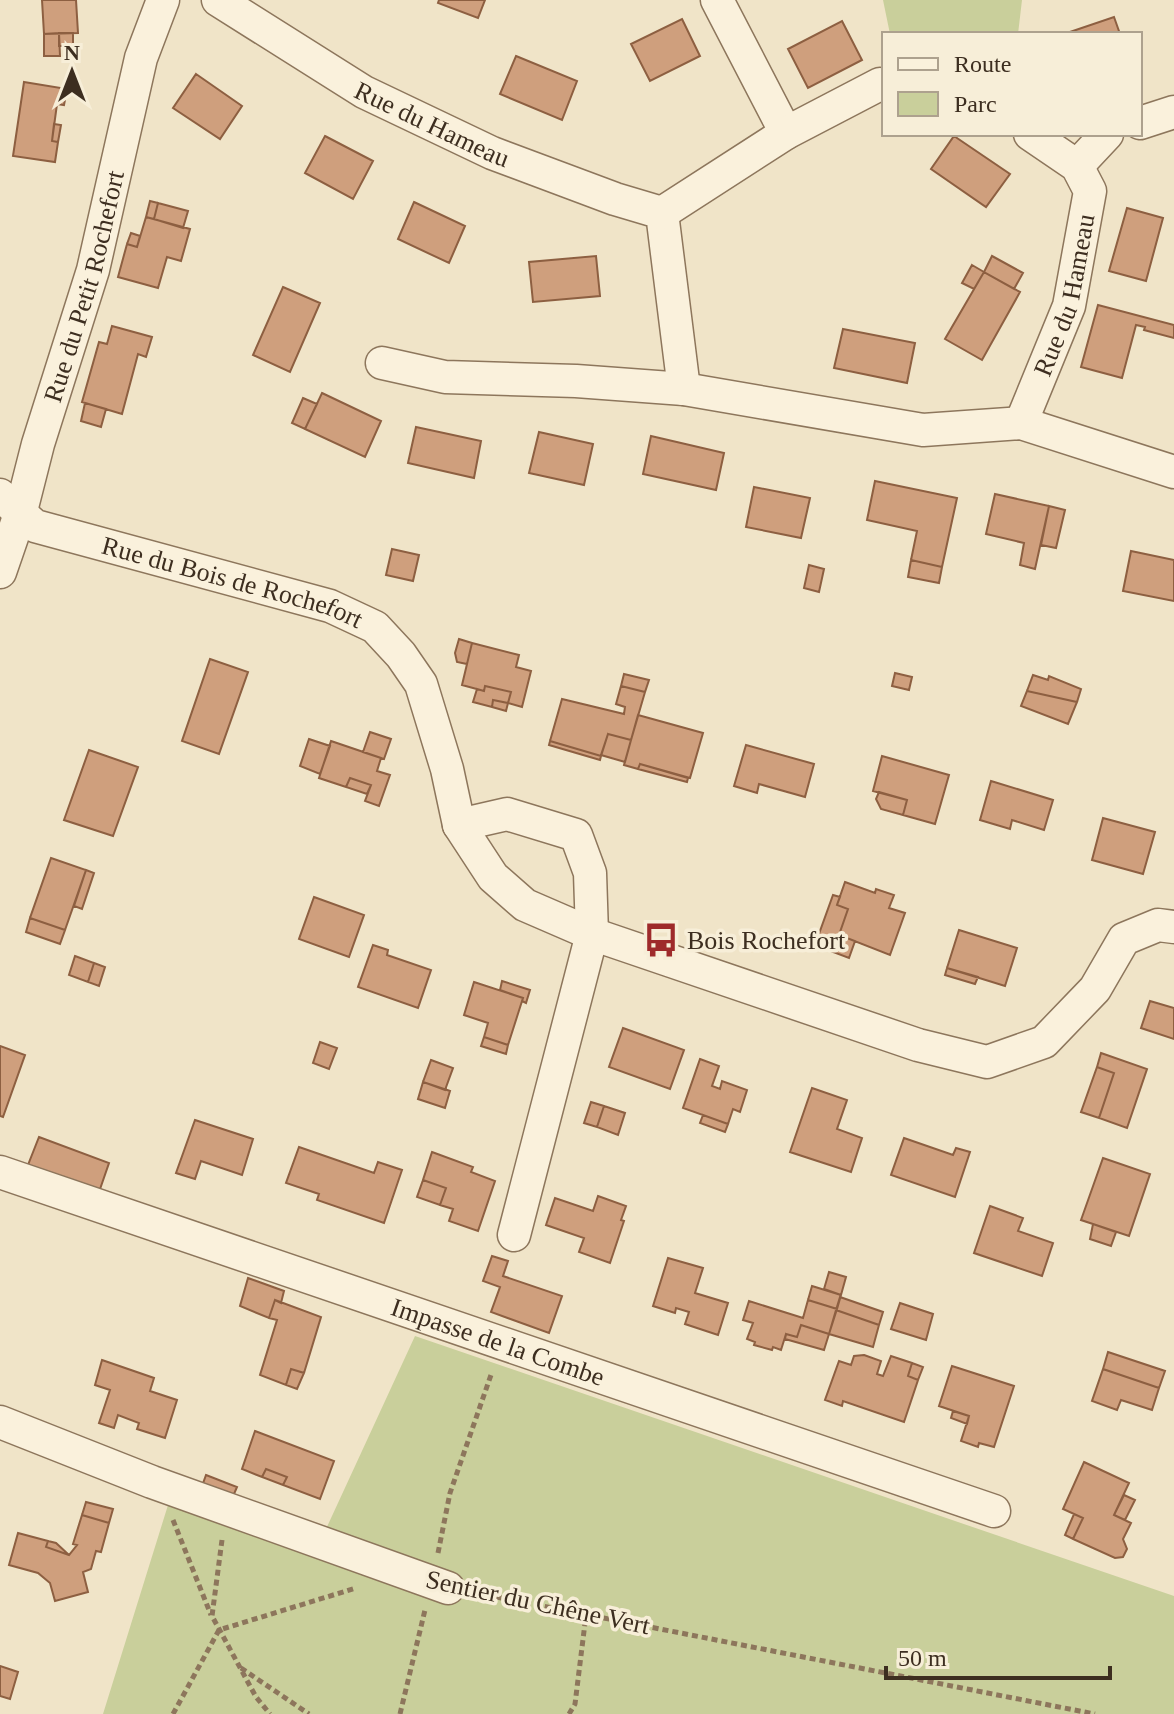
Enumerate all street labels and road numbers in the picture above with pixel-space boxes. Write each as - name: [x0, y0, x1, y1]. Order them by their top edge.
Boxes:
- street label: Rue du Hameau: [350, 76, 513, 173]
- street label: Rue du Petit Rochefort: [38, 167, 130, 406]
- street label: Rue du Hameau: [1028, 212, 1101, 380]
- street label: Rue du Bois de Rochefort: [99, 531, 368, 635]
- street label: Impasse de la Combe: [387, 1293, 608, 1392]
- street label: Sentier du Chêne Vert: [423, 1565, 653, 1641]

